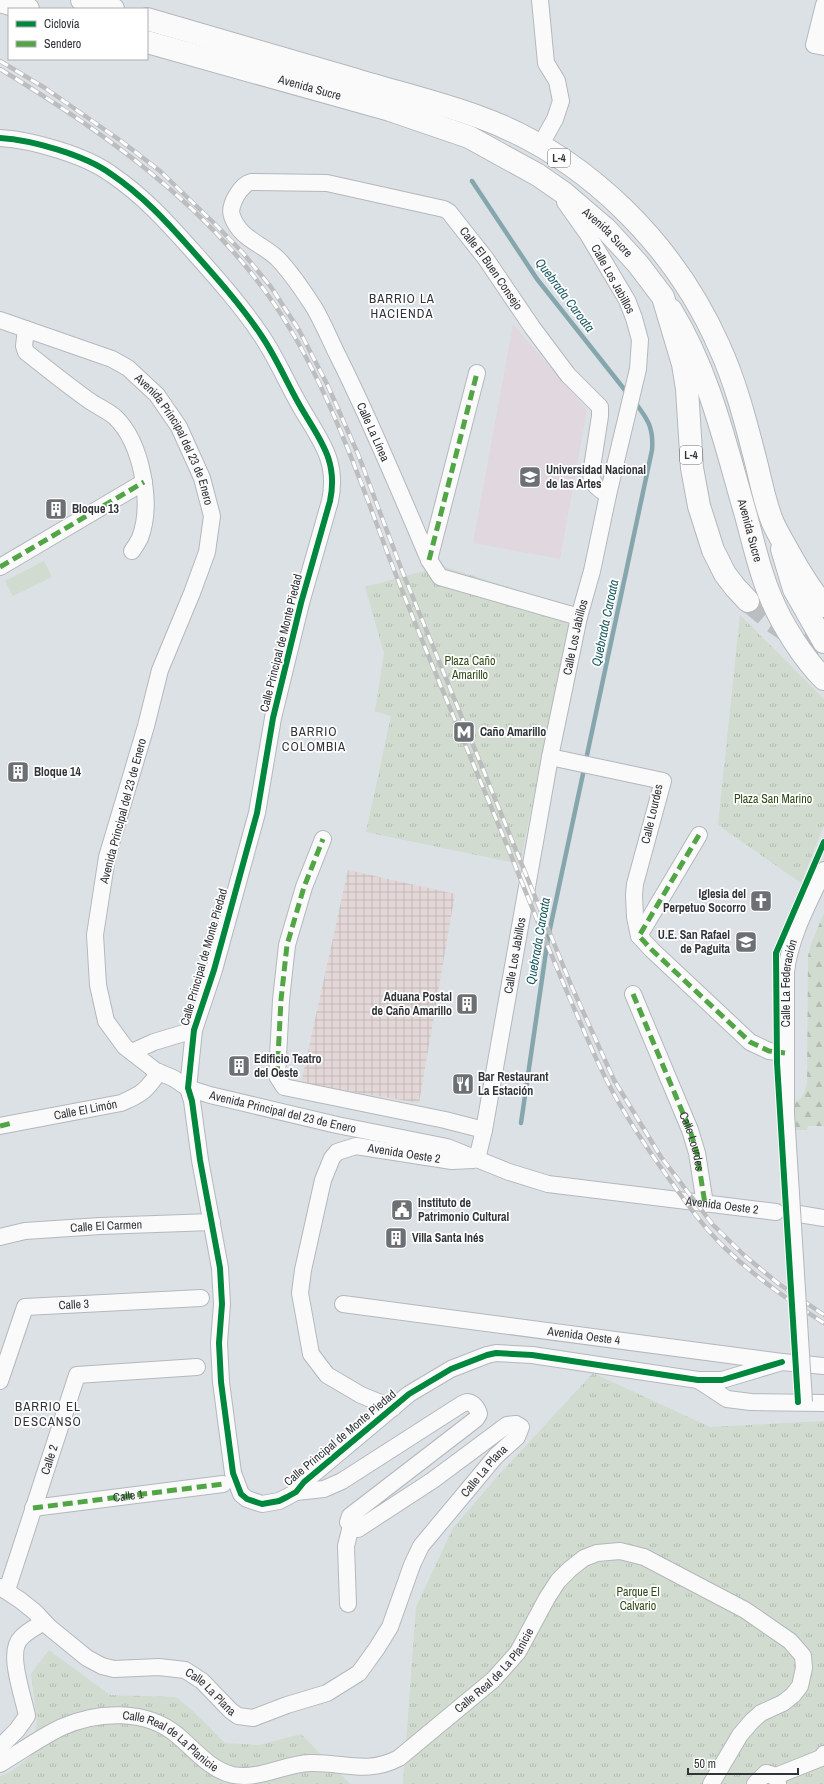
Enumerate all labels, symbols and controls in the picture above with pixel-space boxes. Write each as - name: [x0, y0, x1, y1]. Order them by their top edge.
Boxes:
- legend: [8, 8, 148, 60]
- text: Ciclovía: [44, 16, 80, 32]
- text: Sendero: [44, 36, 81, 52]
- street label: Avenida Sucre: [276, 71, 343, 104]
- road number: L-4: [548, 149, 570, 167]
- street label: Avenida Sucre: [578, 204, 636, 261]
- street label: Calle El Buen Consejo: [456, 224, 526, 313]
- street label: Calle Los Jabillos: [587, 241, 639, 317]
- water label: Quebrada Caroata: [532, 255, 598, 335]
- district label: BARRIO LA HACIENDA: [369, 290, 435, 322]
- street label: Avenida Principal del 23 de Enero: [131, 370, 217, 507]
- street label: Calle La Línea: [353, 400, 393, 465]
- road number: L-4: [680, 446, 702, 464]
- place label: Universidad Nacional de las Artes: [546, 462, 646, 492]
- school or university icon: Universidad Nacional de las Artes: [517, 464, 543, 490]
- building icon: Bloque 13: [43, 496, 69, 522]
- street label: Avenida Sucre: [733, 496, 766, 564]
- place label: Bloque 13: [72, 501, 120, 517]
- street label: Calle Principal de Monte Piedad: [256, 572, 306, 714]
- water label: Quebrada Caroata: [588, 578, 623, 668]
- street label: Calle Los Jabillos: [559, 597, 592, 677]
- park label: Plaza Caño Amarillo: [445, 653, 495, 683]
- metro station icon: Caño Amarillo: [451, 719, 477, 745]
- district label: BARRIO COLOMBIA: [282, 723, 346, 755]
- place label: Caño Amarillo: [480, 724, 546, 740]
- street label: Avenida Principal del 23 de Enero: [96, 737, 150, 886]
- building icon: Bloque 14: [5, 759, 31, 785]
- place label: Bloque 14: [34, 764, 82, 780]
- street label: Calle Lourdes: [637, 783, 667, 845]
- park label: Plaza San Marino: [734, 791, 812, 807]
- place label: Iglesia del Perpetuo Socorro: [663, 886, 746, 916]
- street label: Calle Principal de Monte Piedad: [177, 887, 231, 1027]
- church icon: Iglesia del Perpetuo Socorro: [748, 888, 774, 914]
- water label: Quebrada Caroata: [522, 896, 554, 986]
- street label: Calle Los Jabillos: [500, 916, 529, 995]
- place label: U.E. San Rafael de Paguita: [658, 927, 731, 957]
- school or university icon: U.E. San Rafael de Paguita: [733, 929, 759, 955]
- street label: Calle La Federación: [778, 937, 801, 1027]
- place label: Aduana Postal de Caño Amarillo: [371, 989, 452, 1019]
- building icon: Aduana Postal de Caño Amarillo: [454, 991, 480, 1017]
- place label: Edificio Teatro del Oeste: [254, 1051, 322, 1081]
- building icon: Edificio Teatro del Oeste: [226, 1053, 252, 1079]
- place label: Bar Restaurant La Estación: [478, 1069, 549, 1099]
- restaurant icon: Bar Restaurant La Estación: [450, 1071, 476, 1097]
- street label: Avenida Principal del 23 de Enero: [207, 1087, 358, 1137]
- street label: Calle El Limón: [52, 1096, 118, 1124]
- street label: Calle Lourdes: [675, 1109, 708, 1172]
- street label: Avenida Oeste 2: [366, 1140, 442, 1167]
- street label: Avenida Oeste 2: [684, 1193, 759, 1218]
- place label: Instituto de Patrimonio Cultural: [418, 1195, 510, 1225]
- public building icon: Instituto de Patrimonio Cultural: [389, 1197, 415, 1223]
- street label: Calle El Carmen: [70, 1217, 142, 1236]
- building icon: Villa Santa Inés: [383, 1225, 409, 1251]
- place label: Villa Santa Inés: [412, 1230, 485, 1246]
- street label: Calle 3: [58, 1296, 90, 1313]
- street label: Avenida Oeste 4: [546, 1323, 622, 1349]
- street label: Calle Principal de Monte Piedad: [281, 1386, 399, 1490]
- district label: BARRIO EL DESCANSO: [14, 1398, 82, 1430]
- street label: Calle La Plana: [457, 1441, 511, 1501]
- street label: Calle 2: [37, 1443, 62, 1477]
- street label: Calle 1: [112, 1486, 145, 1506]
- park label: Parque El Calvario: [616, 1584, 660, 1614]
- street label: Calle Real de La Planicie: [451, 1625, 537, 1717]
- street label: Calle La Plana: [182, 1664, 239, 1720]
- street label: Calle Real de La Planicie: [122, 1707, 221, 1775]
- scale bar: [688, 1750, 798, 1776]
- text: 50 m: [694, 1756, 716, 1772]

